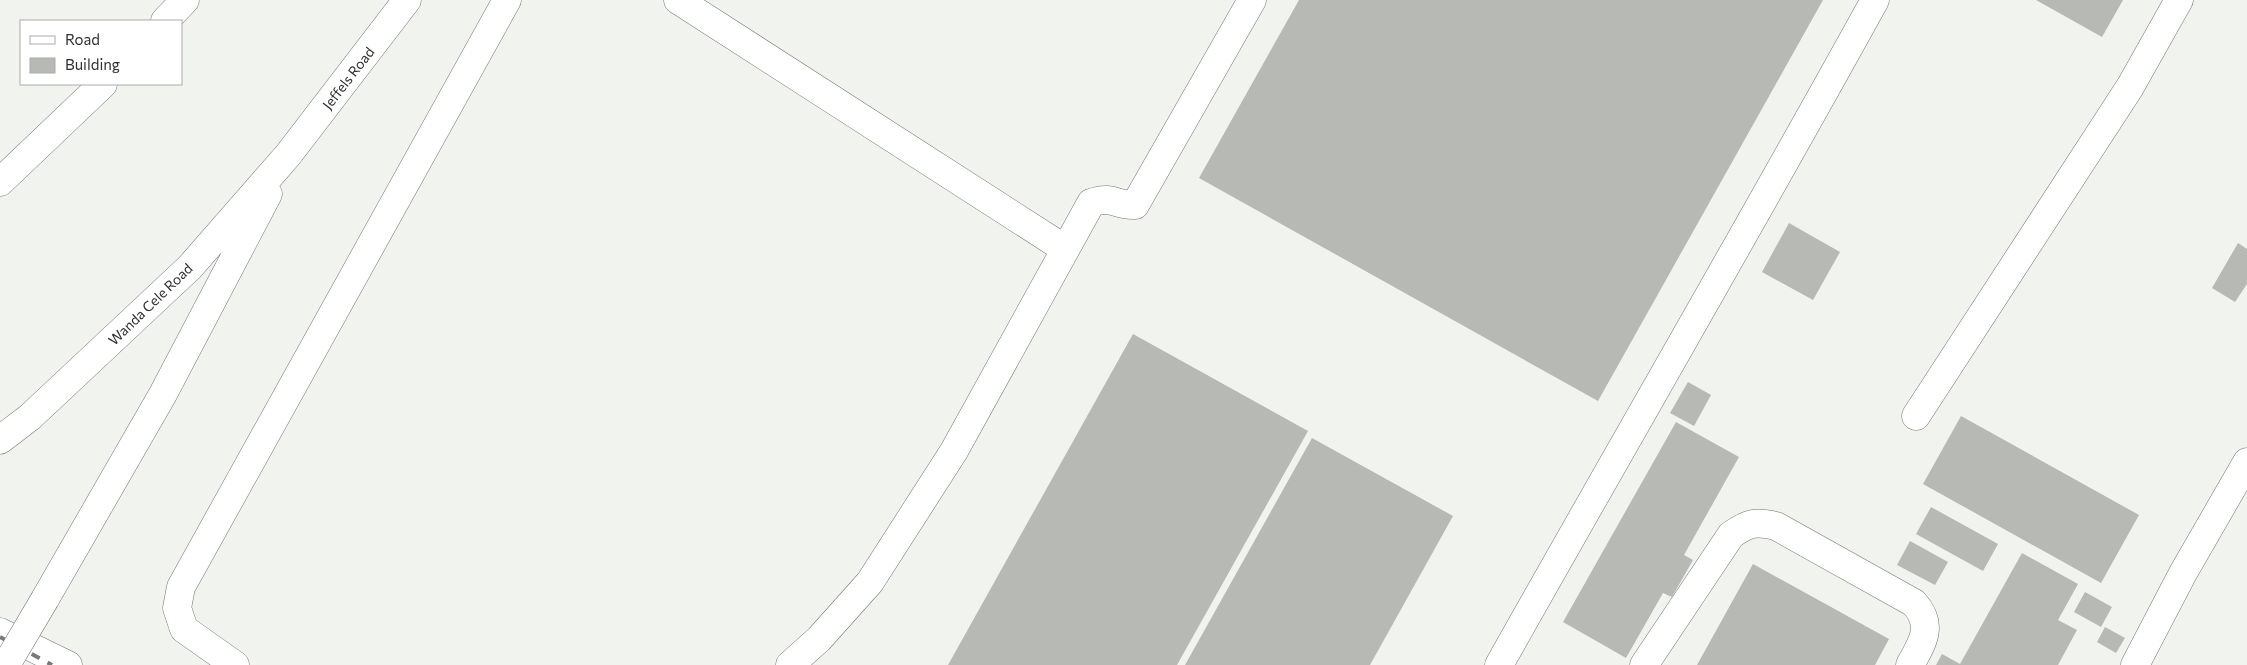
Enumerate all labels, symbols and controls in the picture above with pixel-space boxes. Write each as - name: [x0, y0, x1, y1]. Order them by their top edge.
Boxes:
- legend: [20, 20, 182, 85]
- text: Road: [65, 30, 100, 48]
- street label: Jeffels Road: [318, 43, 378, 113]
- text: Building: [65, 55, 120, 73]
- street label: Wanda Cele Road: [104, 260, 196, 348]

